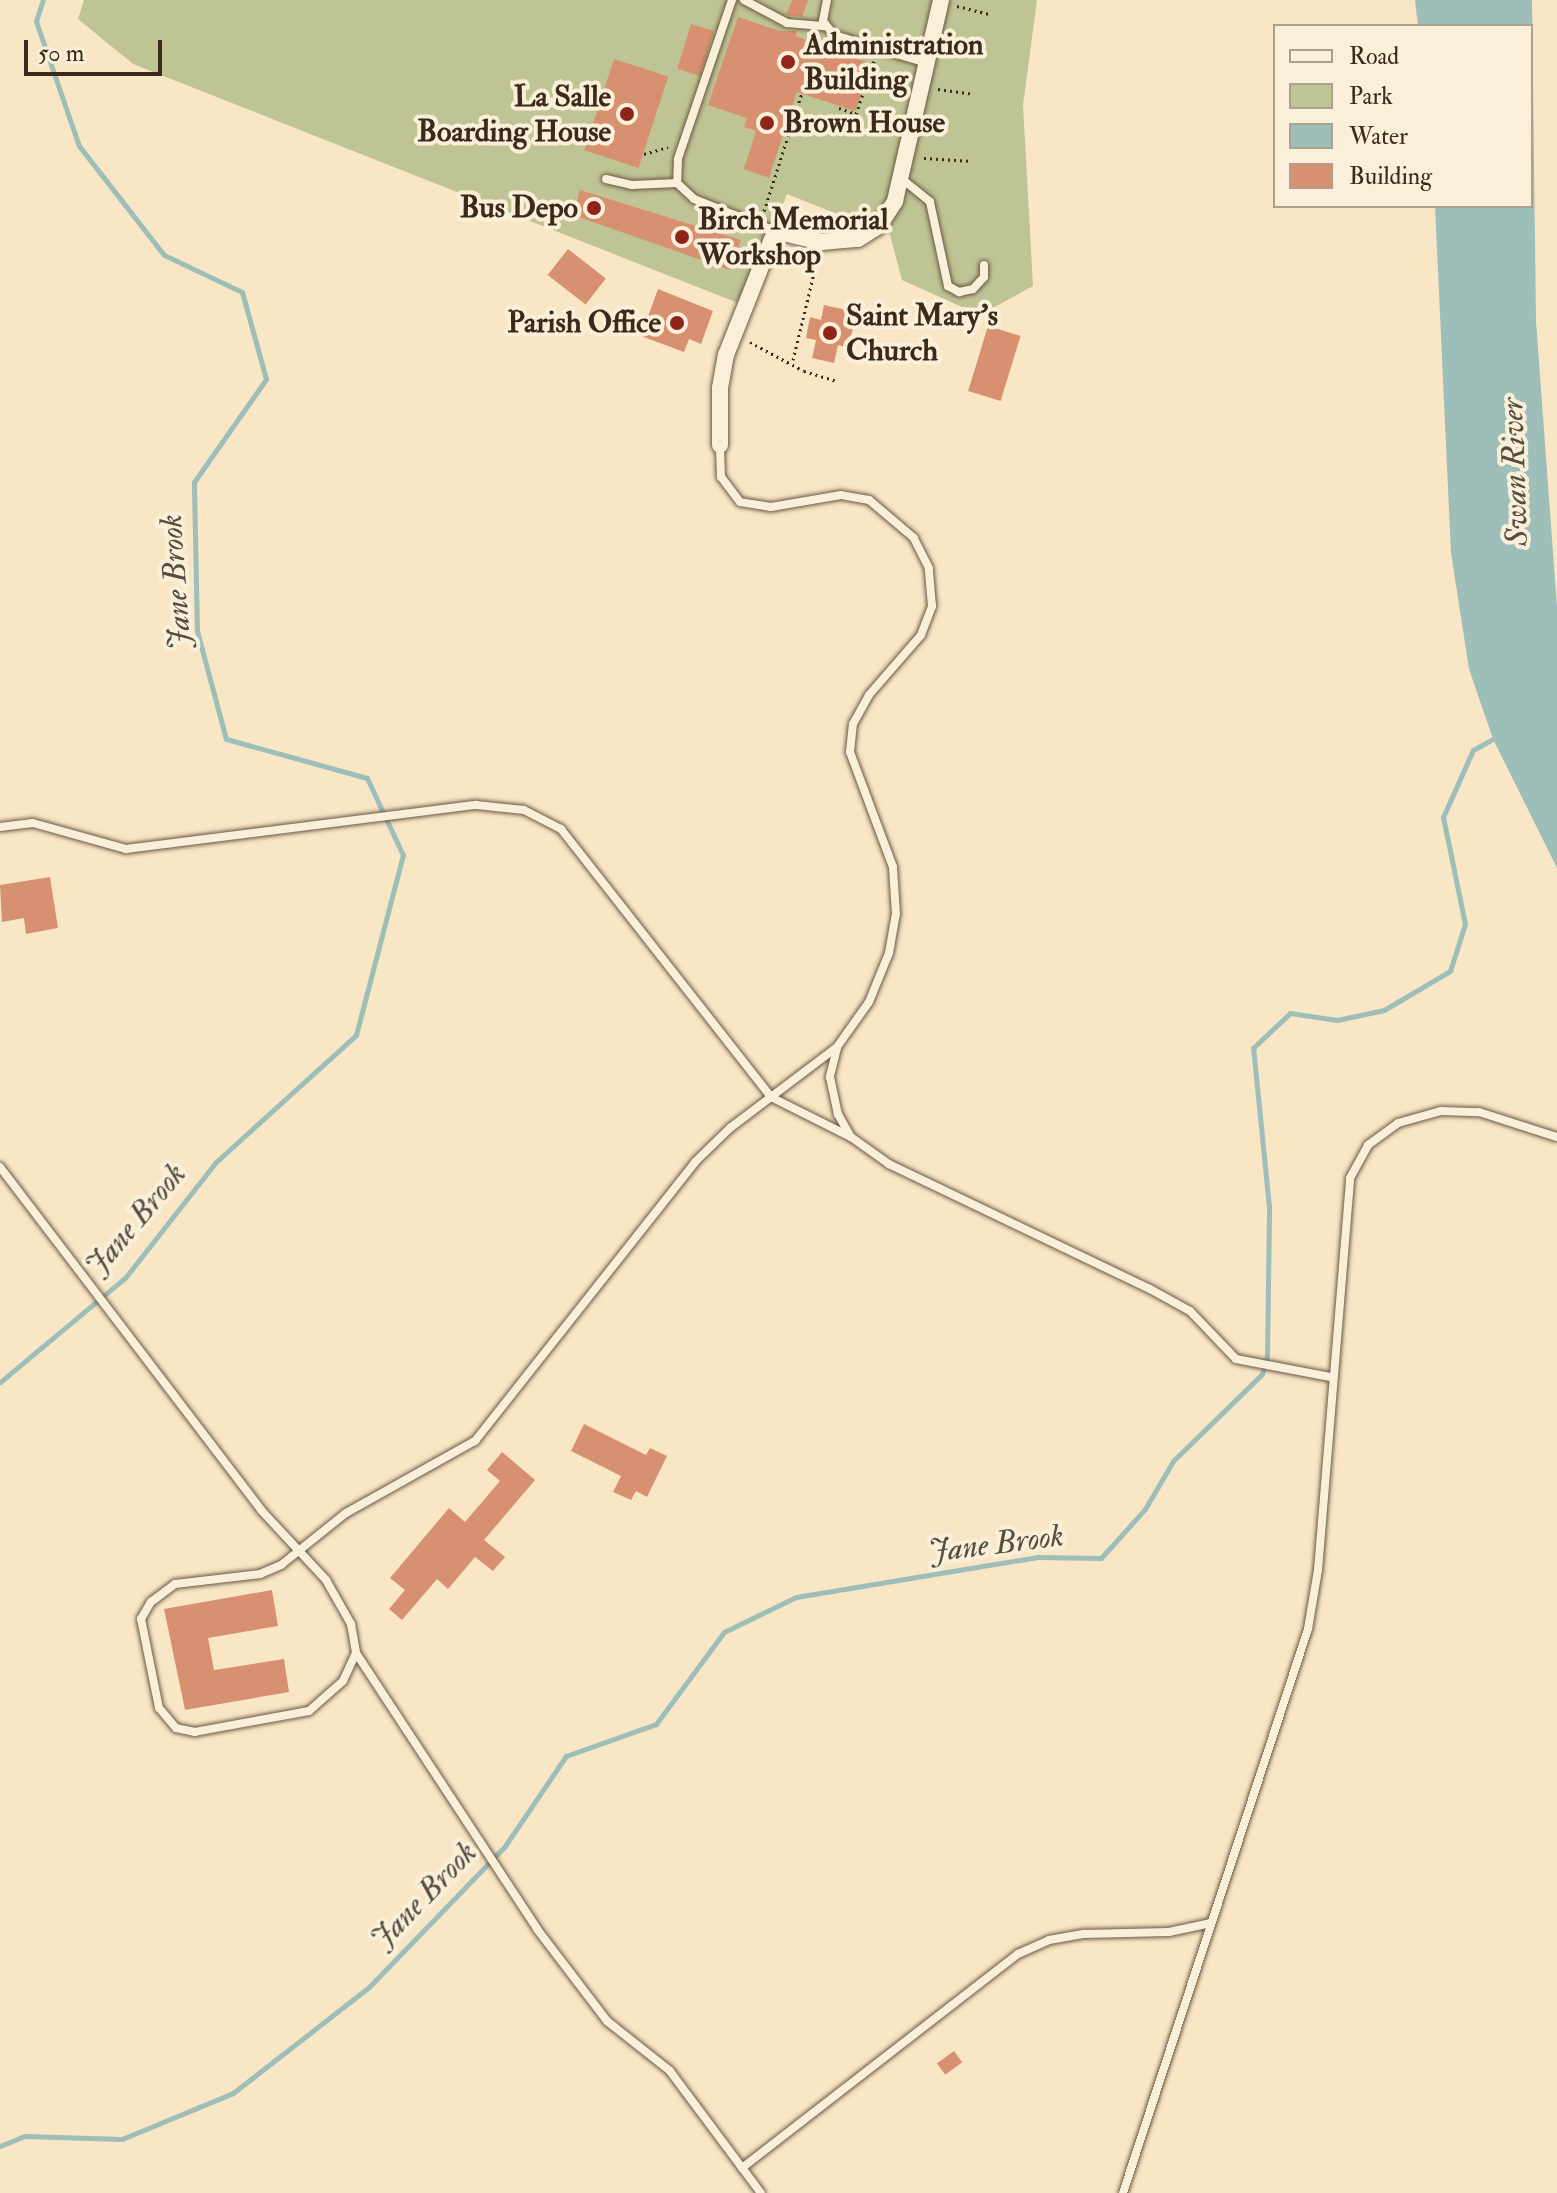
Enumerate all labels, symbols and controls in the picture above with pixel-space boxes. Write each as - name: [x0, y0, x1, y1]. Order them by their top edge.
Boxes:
- scale bar: [28, 24, 166, 74]
- legend: [1273, 24, 1533, 208]
- place label: Administration Building: [804, 27, 984, 98]
- text: 50 m: [38, 38, 84, 69]
- text: Road: [1349, 41, 1399, 72]
- marker: Administration Building: [779, 53, 797, 71]
- place label: La Salle Boarding House: [417, 79, 611, 150]
- text: Park: [1349, 81, 1393, 112]
- marker: La Salle Boarding House: [618, 105, 636, 123]
- place label: Brown House: [783, 105, 945, 141]
- marker: Brown House: [758, 114, 776, 132]
- text: Water: [1349, 121, 1408, 152]
- text: Building: [1349, 161, 1432, 192]
- place label: Bus Depo: [460, 190, 578, 226]
- marker: Bus Depo: [585, 199, 603, 217]
- place label: Birch Memorial Workshop: [698, 202, 889, 272]
- marker: Birch Memorial Workshop: [673, 228, 691, 246]
- place label: Saint Mary's Church: [846, 298, 998, 368]
- place label: Parish Office: [507, 305, 661, 341]
- marker: Parish Office: [668, 314, 686, 332]
- marker: Saint Mary's Church: [821, 324, 839, 342]
- water label: Swan River: [1493, 397, 1537, 547]
- water label: Jane Brook: [152, 513, 200, 651]
- water label: Jane Brook: [78, 1156, 194, 1284]
- water label: Jane Brook: [926, 1517, 1066, 1571]
- water label: Jane Brook: [363, 1834, 485, 1958]

